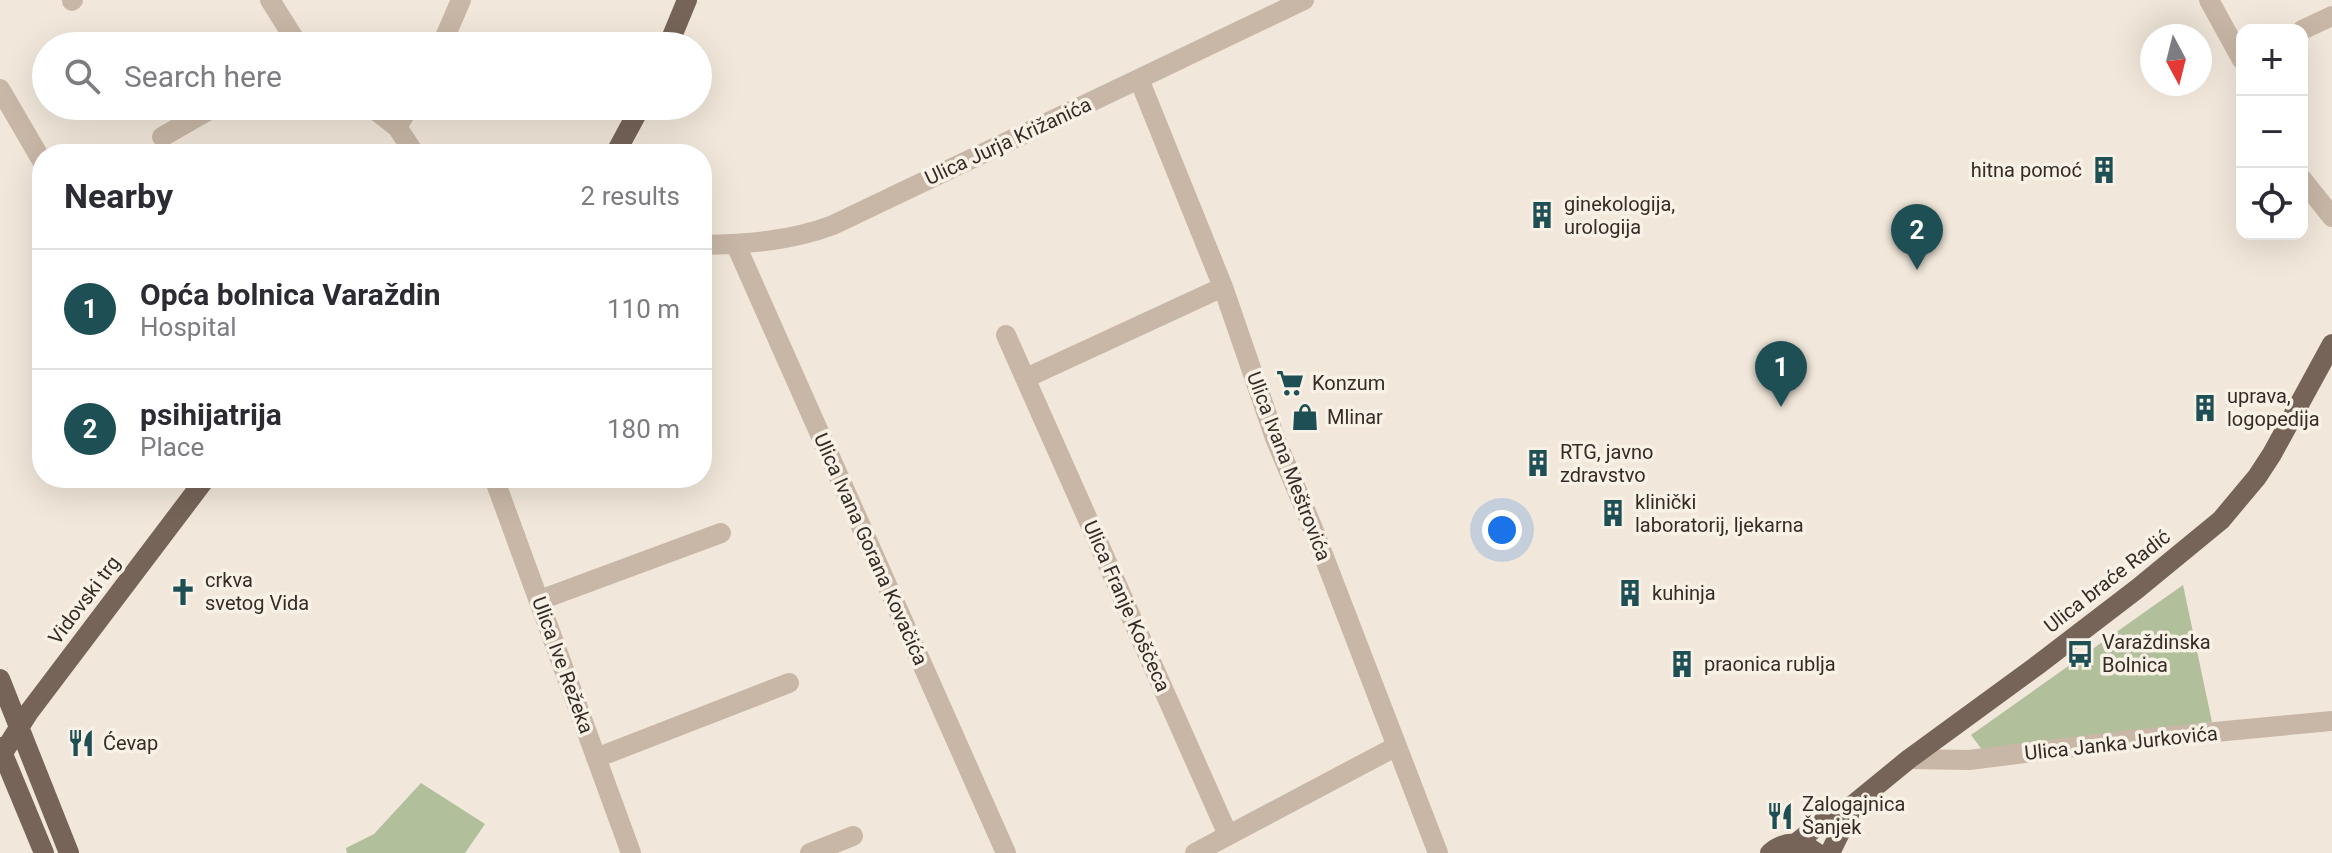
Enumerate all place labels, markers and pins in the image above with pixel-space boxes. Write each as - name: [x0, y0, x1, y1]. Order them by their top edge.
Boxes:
- building icon: hitna pomoć: [2089, 155, 2119, 185]
- place label: hitna pomoć: [1971, 158, 2082, 182]
- place label: ginekologija, urologija: [1564, 192, 1675, 239]
- building icon: ginekologija, urologija: [1527, 200, 1557, 230]
- pin: 2: [1891, 204, 1943, 270]
- pin: 1: [1755, 341, 1807, 407]
- supermarket icon: Konzum: [1275, 368, 1305, 398]
- place label: Konzum: [1312, 371, 1385, 395]
- place label: uprava, logopedija: [2227, 384, 2320, 431]
- building icon: uprava, logopedija: [2190, 393, 2220, 423]
- shop icon: Mlinar: [1290, 402, 1320, 432]
- place label: Mlinar: [1327, 405, 1383, 429]
- place label: RTG, javno zdravstvo: [1560, 440, 1653, 487]
- building icon: RTG, javno zdravstvo: [1523, 448, 1553, 478]
- place label: klinički laboratorij, ljekarna: [1635, 490, 1804, 537]
- building icon: klinički laboratorij, ljekarna: [1598, 498, 1628, 528]
- place label: crkva svetog Vida: [205, 568, 309, 615]
- church icon: crkva svetog Vida: [168, 577, 198, 607]
- building icon: kuhinja: [1615, 578, 1645, 608]
- place label: kuhinja: [1652, 581, 1716, 605]
- place label: Varaždinska Bolnica: [2102, 630, 2211, 677]
- bus stop icon: Varaždinska Bolnica: [2065, 639, 2095, 669]
- building icon: praonica rublja: [1667, 649, 1697, 679]
- place label: praonica rublja: [1704, 652, 1836, 676]
- restaurant icon: Ćevap: [66, 728, 96, 758]
- place label: Ćevap: [103, 731, 158, 755]
- place label: Zalogajnica Šanjek: [1802, 792, 1905, 839]
- restaurant icon: Zalogajnica Šanjek: [1765, 801, 1795, 831]

